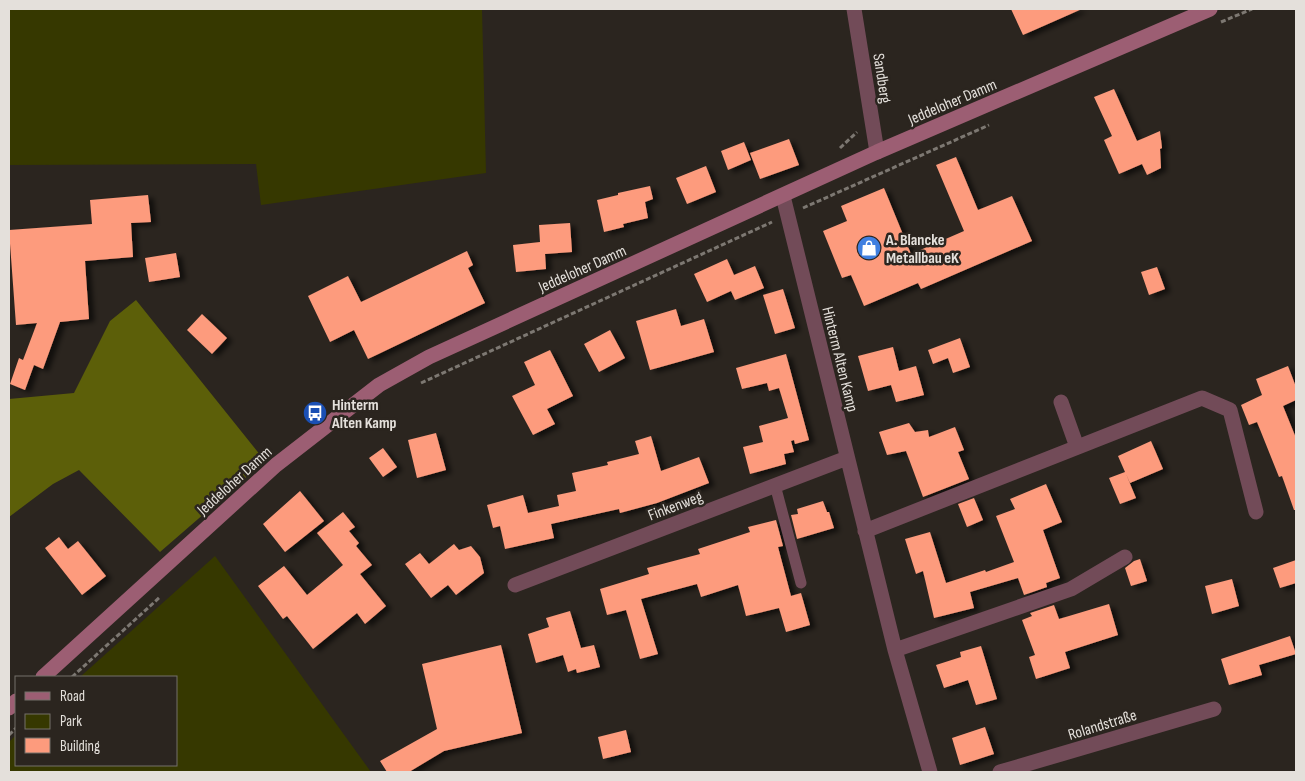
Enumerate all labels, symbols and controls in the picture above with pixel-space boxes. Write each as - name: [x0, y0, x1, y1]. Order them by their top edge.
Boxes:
- street label: Sandberg: [868, 52, 895, 104]
- street label: Jeddeloher Damm: [905, 75, 1000, 130]
- place label: A. Blancke Metallbau eK: [885, 231, 959, 268]
- shop icon: A. Blancke Metallbau eK: [856, 235, 882, 261]
- street label: Jeddeloher Damm: [535, 242, 629, 298]
- street label: Hinterm Alten Kamp: [817, 305, 862, 414]
- place label: Hinterm Alten Kamp: [331, 396, 397, 433]
- bus stop icon: Hinterm Alten Kamp: [302, 400, 328, 426]
- street label: Jeddeloher Damm: [193, 443, 276, 520]
- street label: Finkenweg: [646, 487, 706, 525]
- legend: [15, 676, 178, 766]
- text: Road: [60, 687, 85, 706]
- street label: Rolandstraße: [1066, 706, 1139, 745]
- text: Park: [60, 712, 82, 731]
- text: Building: [60, 737, 100, 756]

